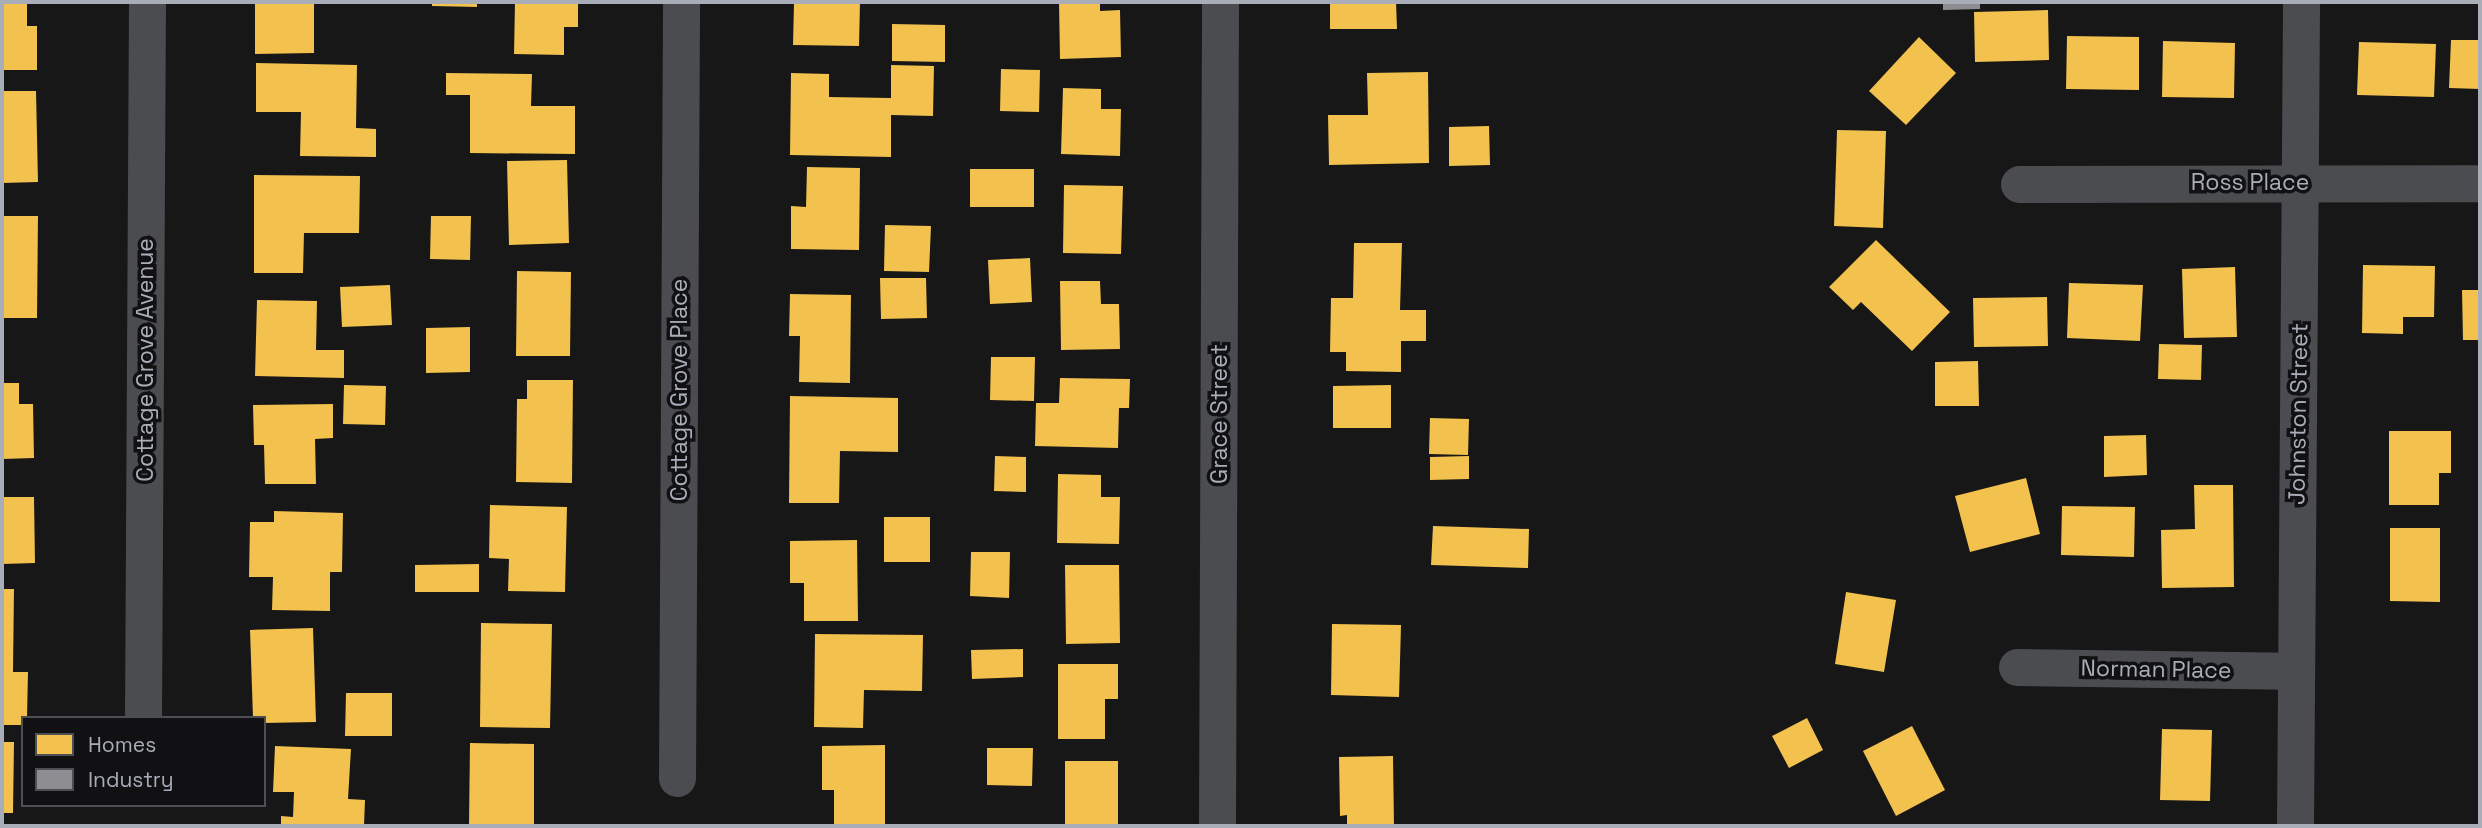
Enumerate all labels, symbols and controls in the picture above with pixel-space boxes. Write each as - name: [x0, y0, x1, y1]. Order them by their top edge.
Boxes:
- street label: Ross Place: [2191, 168, 2309, 196]
- street label: Cottage Grove Avenue: [131, 238, 159, 482]
- street label: Cottage Grove Place: [665, 279, 693, 501]
- street label: Johnston Street: [2283, 323, 2313, 505]
- street label: Grace Street: [1205, 344, 1233, 484]
- street label: Norman Place: [2080, 654, 2232, 684]
- legend: [21, 716, 266, 807]
- text: Homes: [88, 731, 156, 758]
- text: Industry: [88, 766, 174, 793]

